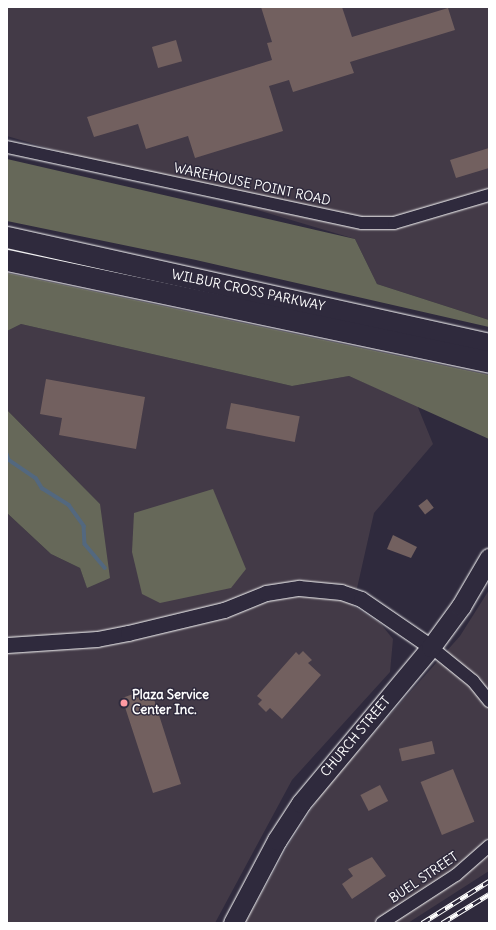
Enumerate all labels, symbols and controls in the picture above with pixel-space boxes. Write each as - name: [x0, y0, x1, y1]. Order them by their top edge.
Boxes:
- street label: WAREHOUSE POINT ROAD: [172, 161, 332, 209]
- street label: WILBUR CROSS PARKWAY: [170, 267, 326, 315]
- place label: Plaza Service Center Inc.: [132, 688, 209, 719]
- street label: CHURCH STREET: [318, 694, 394, 780]
- marker: Plaza Service Center Inc.: [119, 698, 129, 708]
- street label: BUEL STREET: [387, 849, 461, 907]

